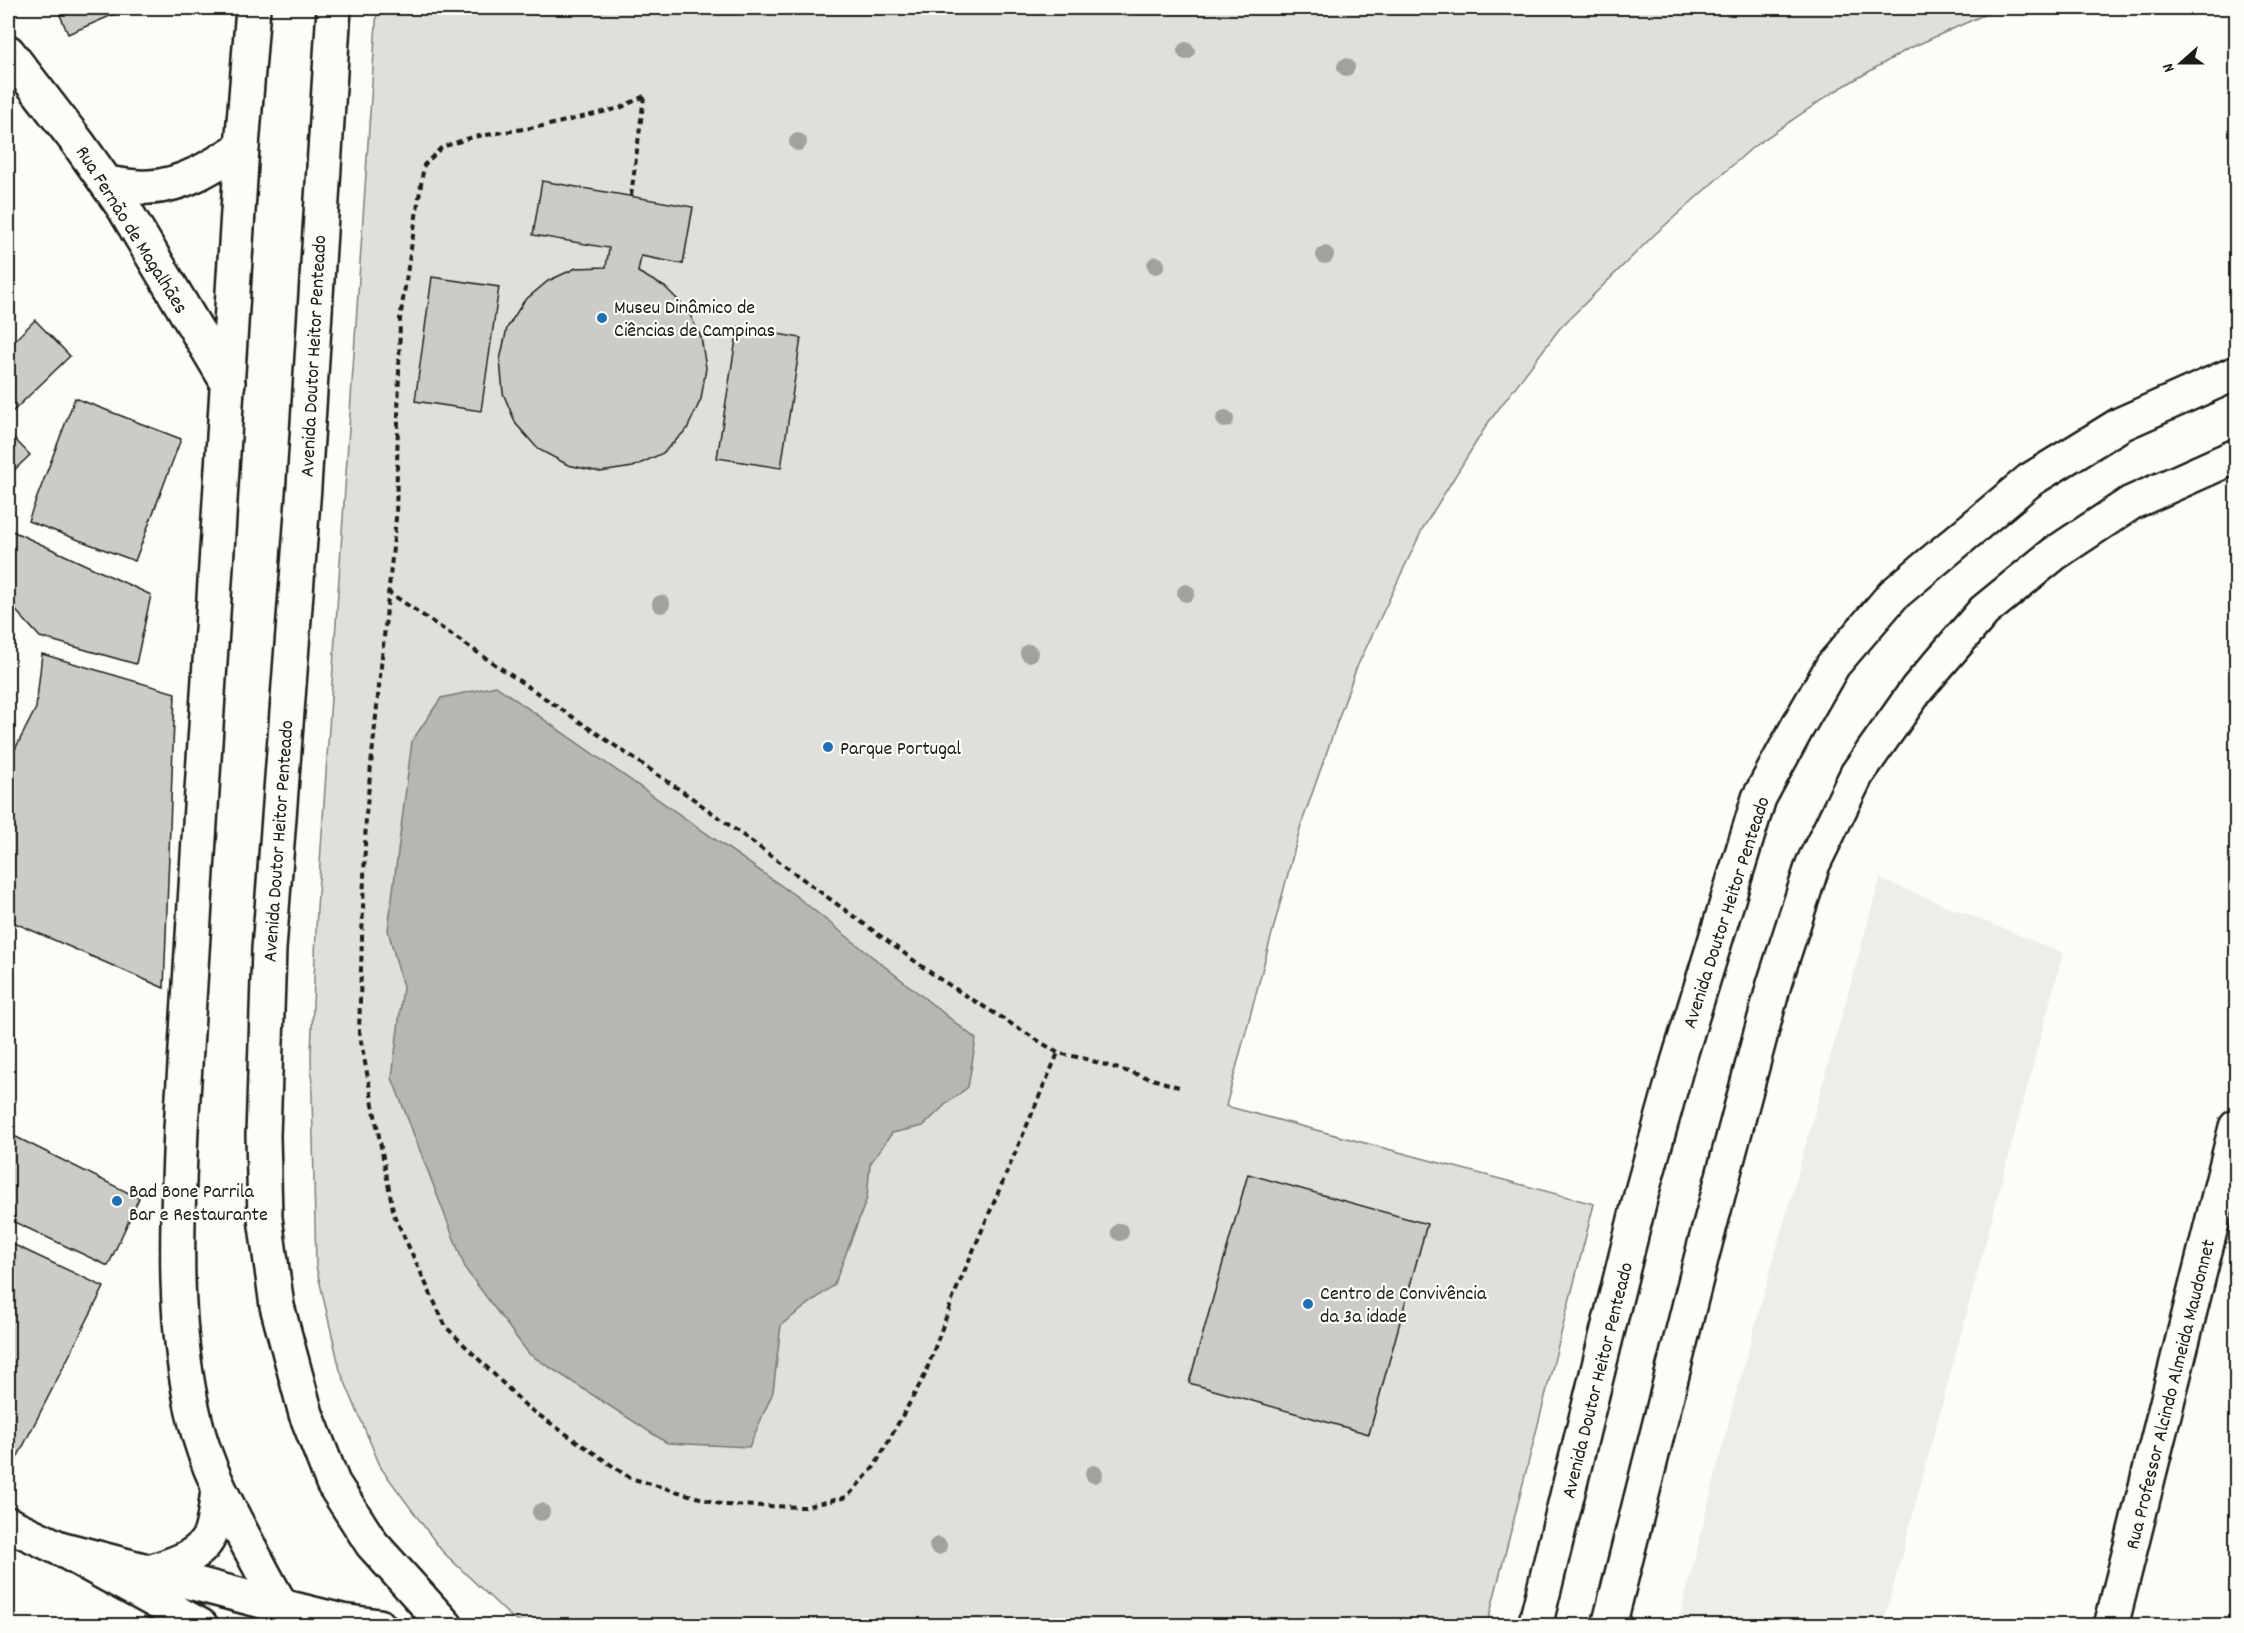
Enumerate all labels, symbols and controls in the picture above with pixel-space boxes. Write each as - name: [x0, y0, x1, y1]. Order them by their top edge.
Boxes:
- north arrow: [2151, 33, 2211, 93]
- text: N: [2157, 60, 2181, 75]
- street label: Rua Fernão de Magalhães: [67, 141, 194, 320]
- street label: Avenida Doutor Heitor Penteado: [295, 234, 335, 478]
- place label: Museu Dinâmico de Ciências de Campinas: [614, 295, 775, 346]
- marker: Museu Dinâmico de Ciências de Campinas: [595, 311, 609, 325]
- street label: Avenida Doutor Heitor Penteado: [258, 719, 302, 963]
- place label: Parque Portugal: [840, 736, 961, 764]
- marker: Parque Portugal: [821, 740, 835, 754]
- street label: Avenida Doutor Heitor Penteado: [1677, 793, 1779, 1033]
- place label: Bad Bone Parrila Bar e Restaurante: [129, 1179, 268, 1230]
- marker: Bad Bone Parrila Bar e Restaurante: [110, 1194, 124, 1208]
- street label: Rua Professor Alcindo Almeida Maudonnet: [2120, 1237, 2224, 1553]
- street label: Avenida Doutor Heitor Penteado: [1556, 1260, 1642, 1502]
- place label: Centro de Convivência da 3a idade: [1320, 1281, 1487, 1332]
- marker: Centro de Convivência da 3a idade: [1301, 1297, 1315, 1311]

